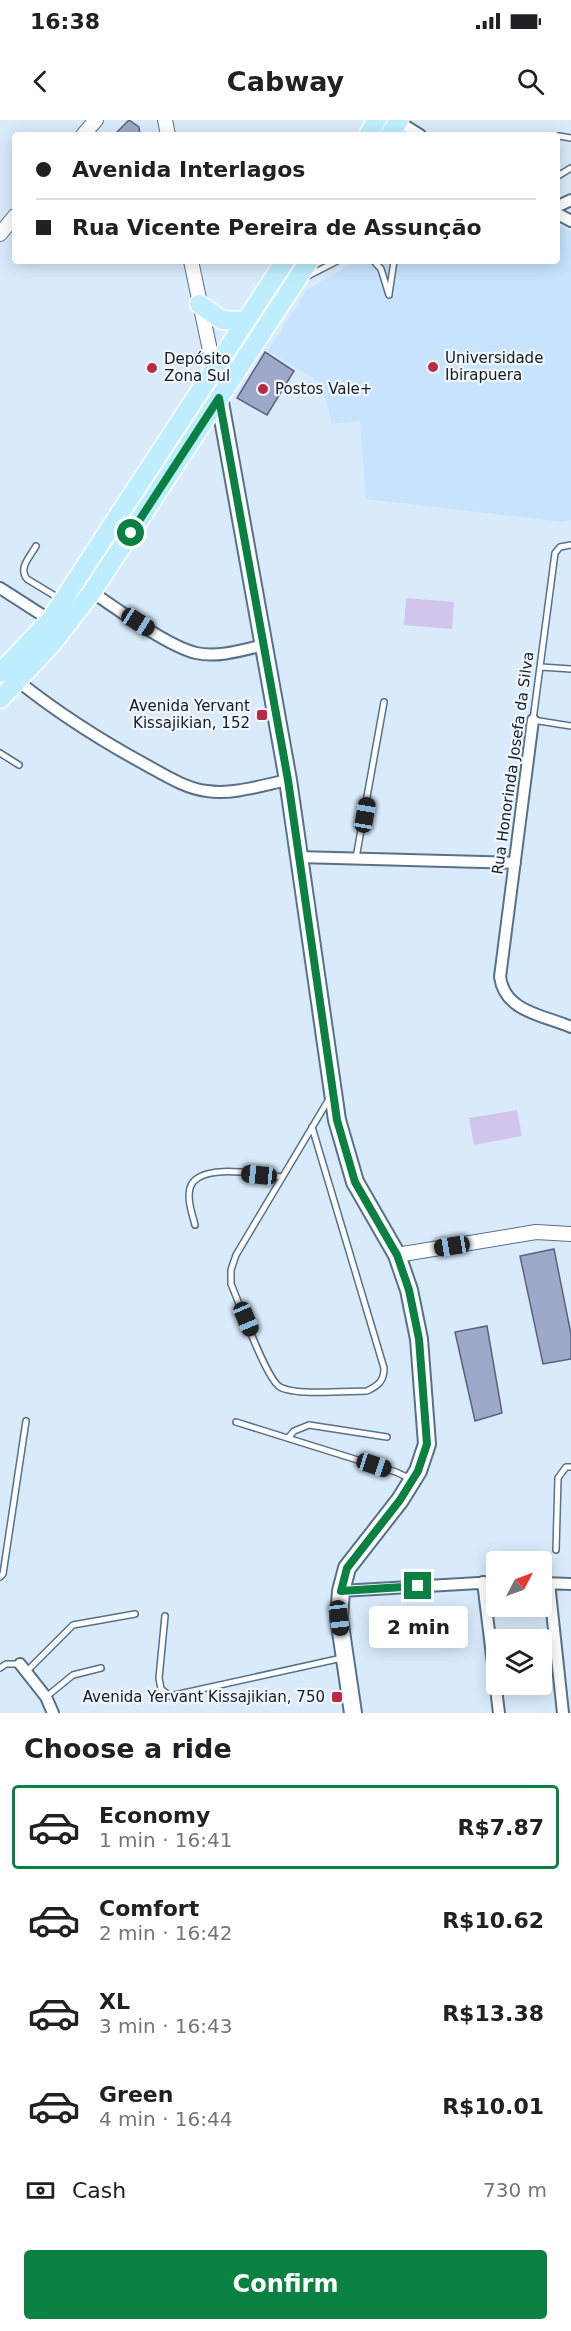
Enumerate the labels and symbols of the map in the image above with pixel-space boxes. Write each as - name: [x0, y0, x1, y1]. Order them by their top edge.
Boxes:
- place label: Universidade Ibirapuera: [445, 349, 543, 384]
- place label: Depósito Zona Sul: [164, 350, 231, 385]
- marker: Universidade Ibirapuera: [426, 360, 440, 374]
- marker: Depósito Zona Sul: [145, 361, 159, 375]
- place label: Postos Vale+: [275, 380, 372, 398]
- marker: Postos Vale+: [256, 382, 270, 396]
- route start: [117, 519, 144, 546]
- car: [118, 605, 158, 639]
- street label: Rua Honorinda Josefa da Silva: [488, 650, 538, 876]
- place label: Avenida Yervant Kissajikian, 152: [129, 697, 250, 732]
- marker: Avenida Yervant Kissajikian, 152: [255, 708, 269, 722]
- car: [353, 796, 377, 834]
- car: [240, 1164, 278, 1186]
- car: [433, 1234, 471, 1258]
- car: [231, 1299, 261, 1339]
- car: [354, 1451, 394, 1479]
- north arrow: [486, 1551, 552, 1617]
- route end: [404, 1572, 431, 1599]
- car: [328, 1599, 350, 1637]
- callout: 2 min: [368, 1607, 468, 1649]
- place label: Avenida Yervant Kissajikian, 750: [83, 1688, 325, 1706]
- marker: Avenida Yervant Kissajikian, 750: [330, 1690, 344, 1704]

